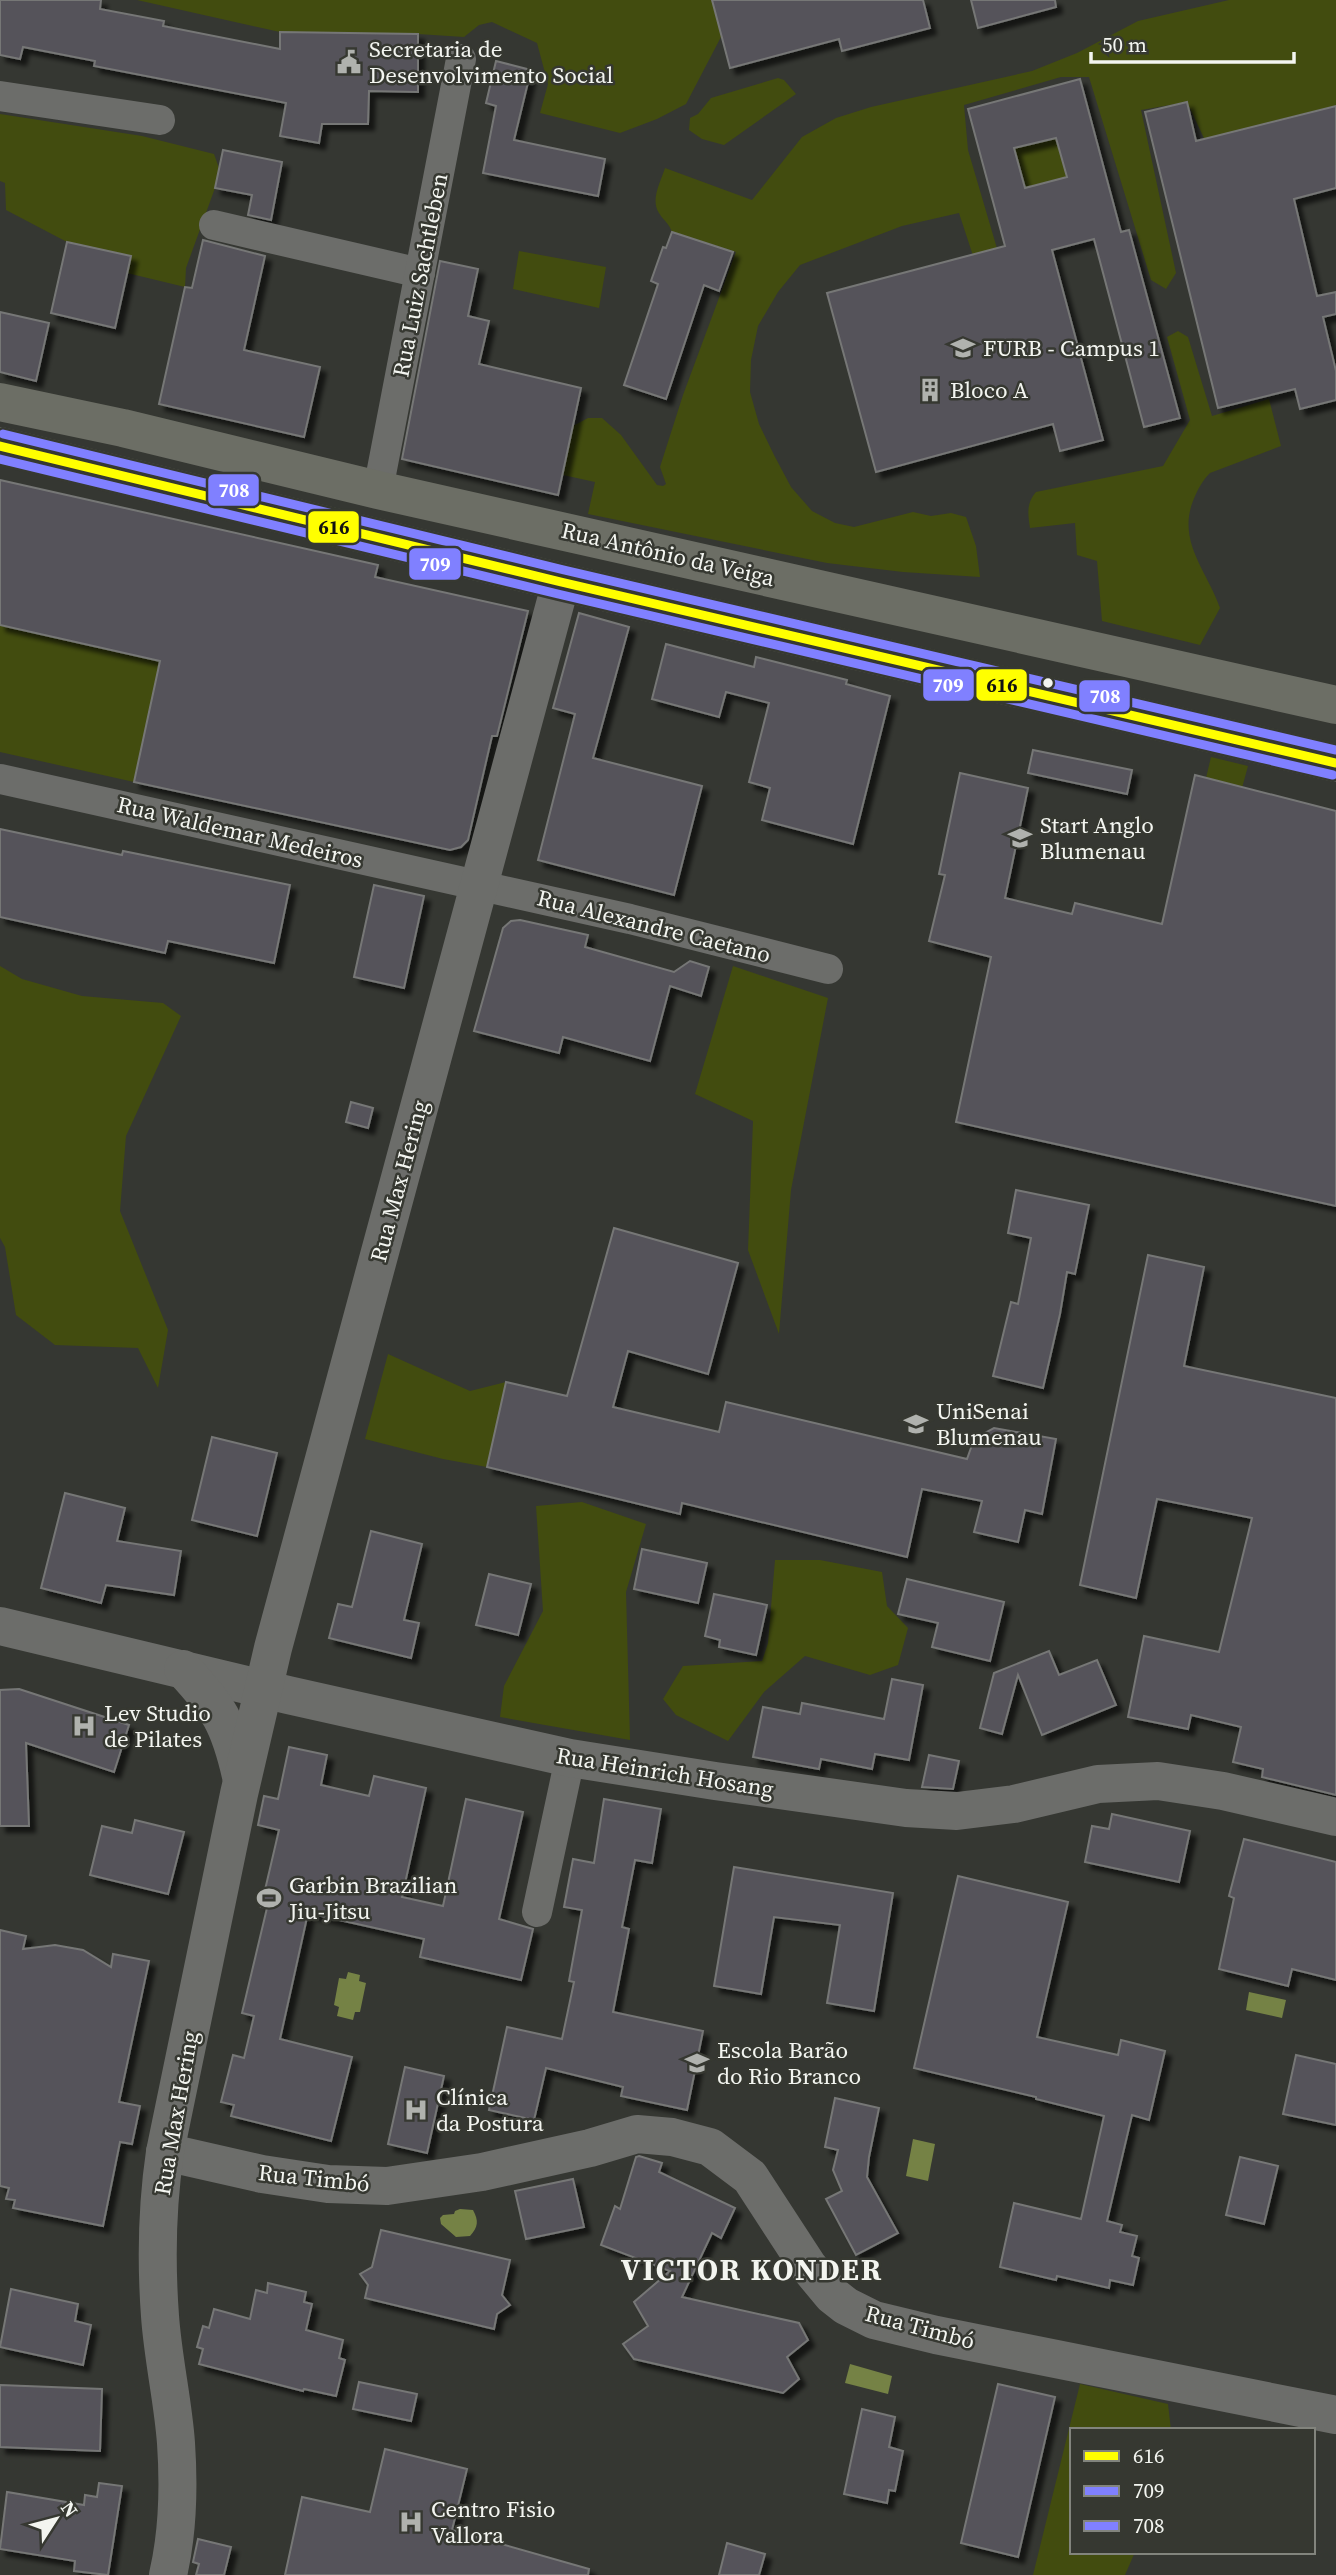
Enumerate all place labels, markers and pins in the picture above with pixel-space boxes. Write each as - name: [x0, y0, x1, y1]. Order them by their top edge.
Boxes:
- place label: Secretaria de Desenvolvimento Social: [369, 33, 614, 91]
- public building icon: Secretaria de Desenvolvimento Social: [335, 48, 363, 76]
- place label: FURB - Campus 1: [983, 332, 1160, 364]
- school or university icon: FURB - Campus 1: [949, 334, 977, 362]
- place label: Bloco A: [950, 374, 1029, 406]
- building icon: Bloco A: [916, 376, 944, 404]
- unlabelled marker: [1041, 676, 1055, 690]
- place label: Start Anglo Blumenau: [1040, 809, 1154, 867]
- school or university icon: Start Anglo Blumenau: [1006, 824, 1034, 852]
- place label: UniSenai Blumenau: [936, 1395, 1042, 1453]
- school or university icon: UniSenai Blumenau: [902, 1410, 930, 1438]
- place label: Lev Studio de Pilates: [104, 1697, 211, 1755]
- hospital icon: Lev Studio de Pilates: [70, 1712, 98, 1740]
- place label: Garbin Brazilian Jiu-Jitsu: [288, 1869, 457, 1927]
- sports icon: Garbin Brazilian Jiu-Jitsu: [255, 1884, 283, 1912]
- place label: Escola Barão do Rio Branco: [717, 2034, 861, 2092]
- school or university icon: Escola Barão do Rio Branco: [683, 2049, 711, 2077]
- place label: Clínica da Postura: [436, 2081, 544, 2139]
- hospital icon: Clínica da Postura: [402, 2096, 430, 2124]
- place label: Centro Fisio Vallora: [431, 2493, 555, 2551]
- hospital icon: Centro Fisio Vallora: [397, 2508, 425, 2536]

